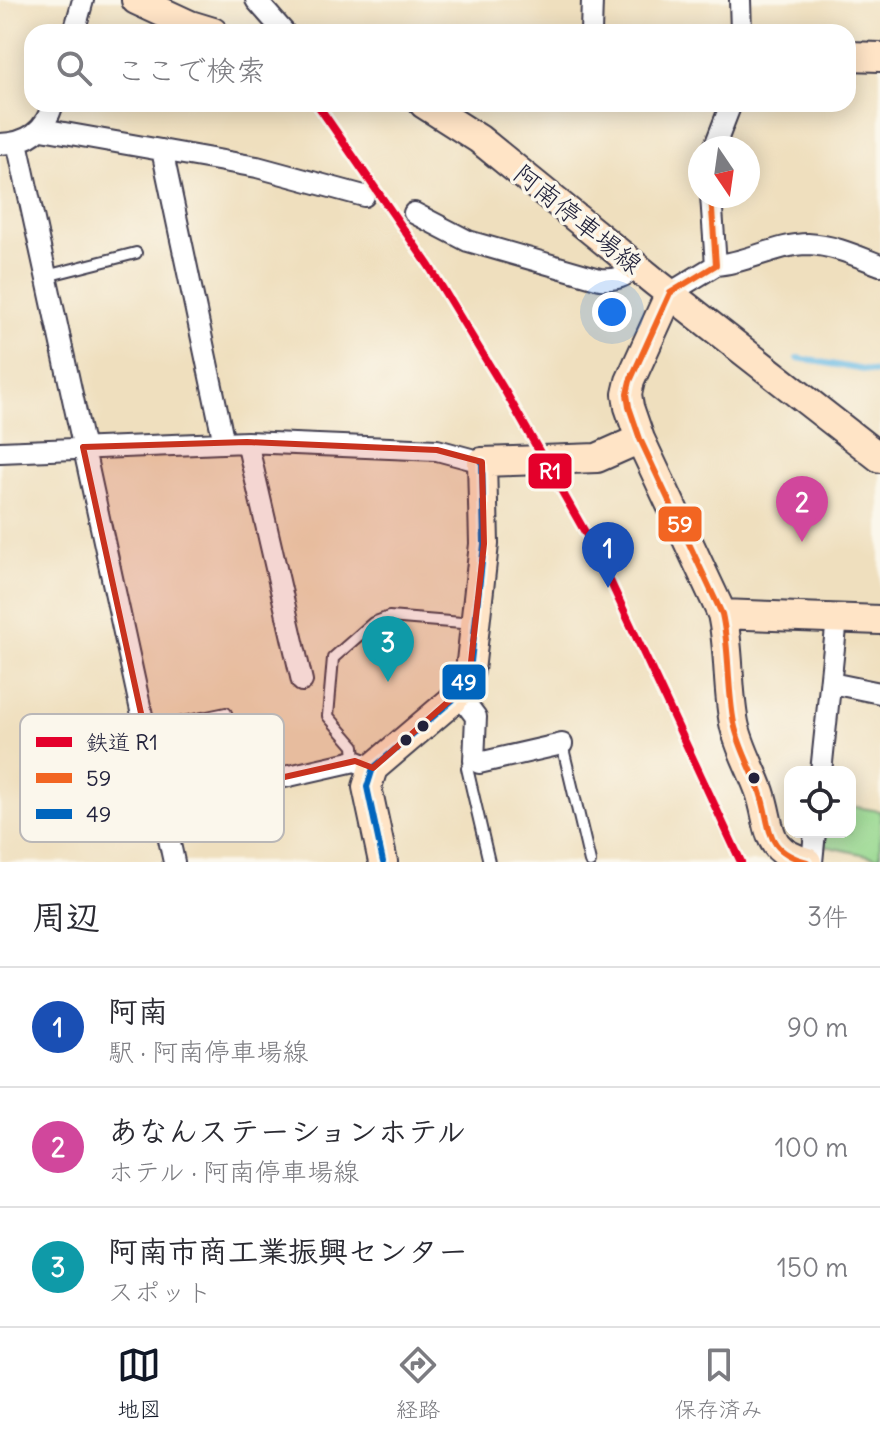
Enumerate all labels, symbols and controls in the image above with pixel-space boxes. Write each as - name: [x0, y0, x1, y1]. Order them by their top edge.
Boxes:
- search box: [24, 24, 856, 112]
- icon: search: [52, 46, 96, 90]
- text: ここで検索: [116, 51, 266, 89]
- north arrow: [688, 136, 760, 208]
- street label: 阿南停車場線: [507, 157, 649, 281]
- your location: [592, 292, 632, 332]
- line badge: R1: [527, 452, 573, 490]
- text: R1: [539, 457, 561, 485]
- pin: 2: [776, 476, 828, 542]
- line badge: 59: [657, 505, 703, 543]
- text: 59: [667, 510, 693, 538]
- pin: 1: [582, 522, 634, 588]
- pin: 3: [362, 616, 414, 682]
- line badge: 49: [441, 663, 487, 701]
- text: 49: [451, 668, 477, 696]
- legend: [20, 714, 284, 842]
- unlabelled marker: [415, 718, 431, 734]
- text: 鉄道 R1: [86, 728, 158, 756]
- unlabelled marker: [398, 732, 414, 748]
- text: 59: [86, 764, 111, 792]
- map controls: [784, 766, 856, 838]
- button: locate: [784, 766, 856, 838]
- unlabelled marker: [746, 770, 762, 786]
- text: 49: [86, 800, 111, 828]
- text: 周辺: [32, 895, 100, 938]
- text: 3件: [807, 900, 848, 933]
- text: 阿南: [108, 992, 168, 1030]
- text: 1: [53, 1011, 63, 1044]
- text: 90 m: [787, 1011, 848, 1044]
- text: 駅 · 阿南停車場線: [108, 1035, 308, 1068]
- text: あなんステーションホテル: [108, 1112, 466, 1150]
- text: 2: [51, 1131, 65, 1164]
- text: 100 m: [774, 1131, 848, 1164]
- text: ホテル · 阿南停車場線: [108, 1155, 359, 1188]
- text: 阿南市商工業振興センター: [108, 1232, 468, 1270]
- text: 3: [51, 1251, 65, 1284]
- text: 150 m: [777, 1251, 848, 1284]
- text: スポット: [108, 1275, 212, 1308]
- tab: 地図: [117, 1343, 161, 1423]
- tab: 経路: [396, 1343, 440, 1423]
- tab: 保存済み: [675, 1343, 763, 1423]

